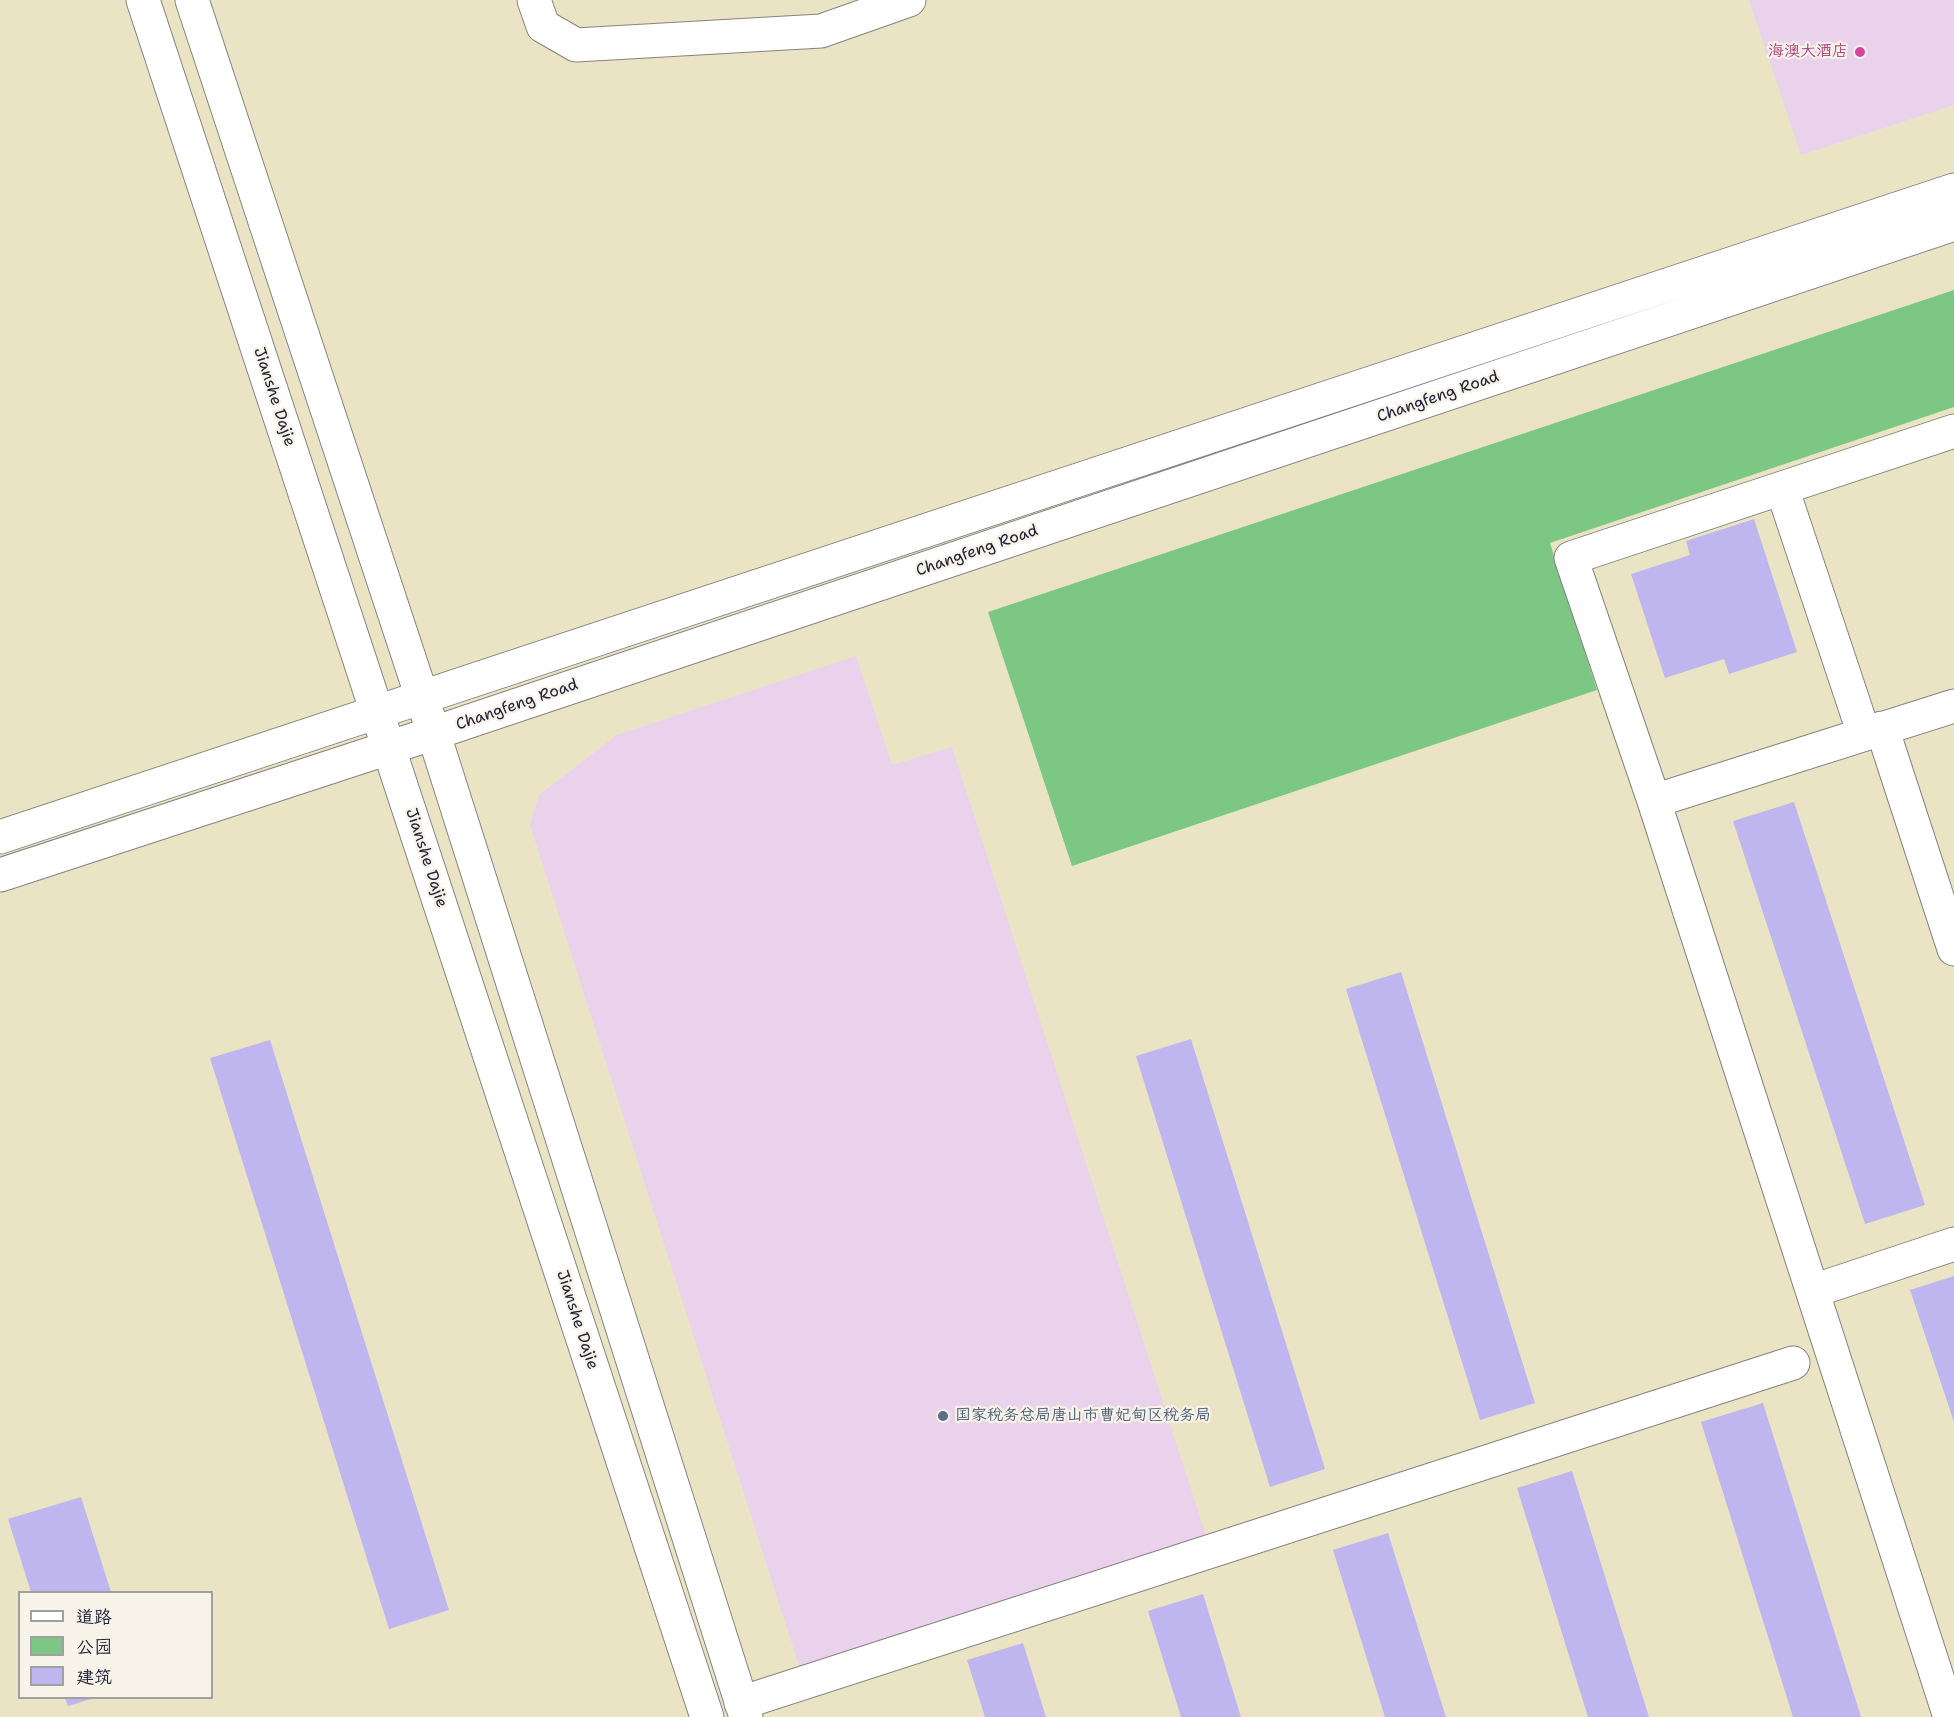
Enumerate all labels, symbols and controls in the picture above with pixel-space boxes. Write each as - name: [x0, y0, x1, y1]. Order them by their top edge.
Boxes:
- place label: 海澳大酒店: [1768, 42, 1848, 62]
- marker: 海澳大酒店: [1853, 45, 1867, 59]
- street label: Jianshe Dajie: [249, 345, 299, 449]
- street label: Changfeng Road: [1374, 367, 1502, 427]
- street label: Changfeng Road: [913, 521, 1041, 581]
- street label: Changfeng Road: [453, 675, 581, 735]
- street label: Jianshe Dajie: [401, 806, 451, 910]
- street label: Jianshe Dajie: [552, 1268, 602, 1372]
- place label: 国家税务总局唐山市曹妃甸区税务局: [955, 1406, 1211, 1426]
- marker: 国家税务总局唐山市曹妃甸区税务局: [936, 1409, 950, 1423]
- legend: [18, 1591, 213, 1699]
- text: 道路: [76, 1605, 112, 1629]
- text: 公园: [76, 1635, 112, 1659]
- text: 建筑: [76, 1665, 112, 1689]

